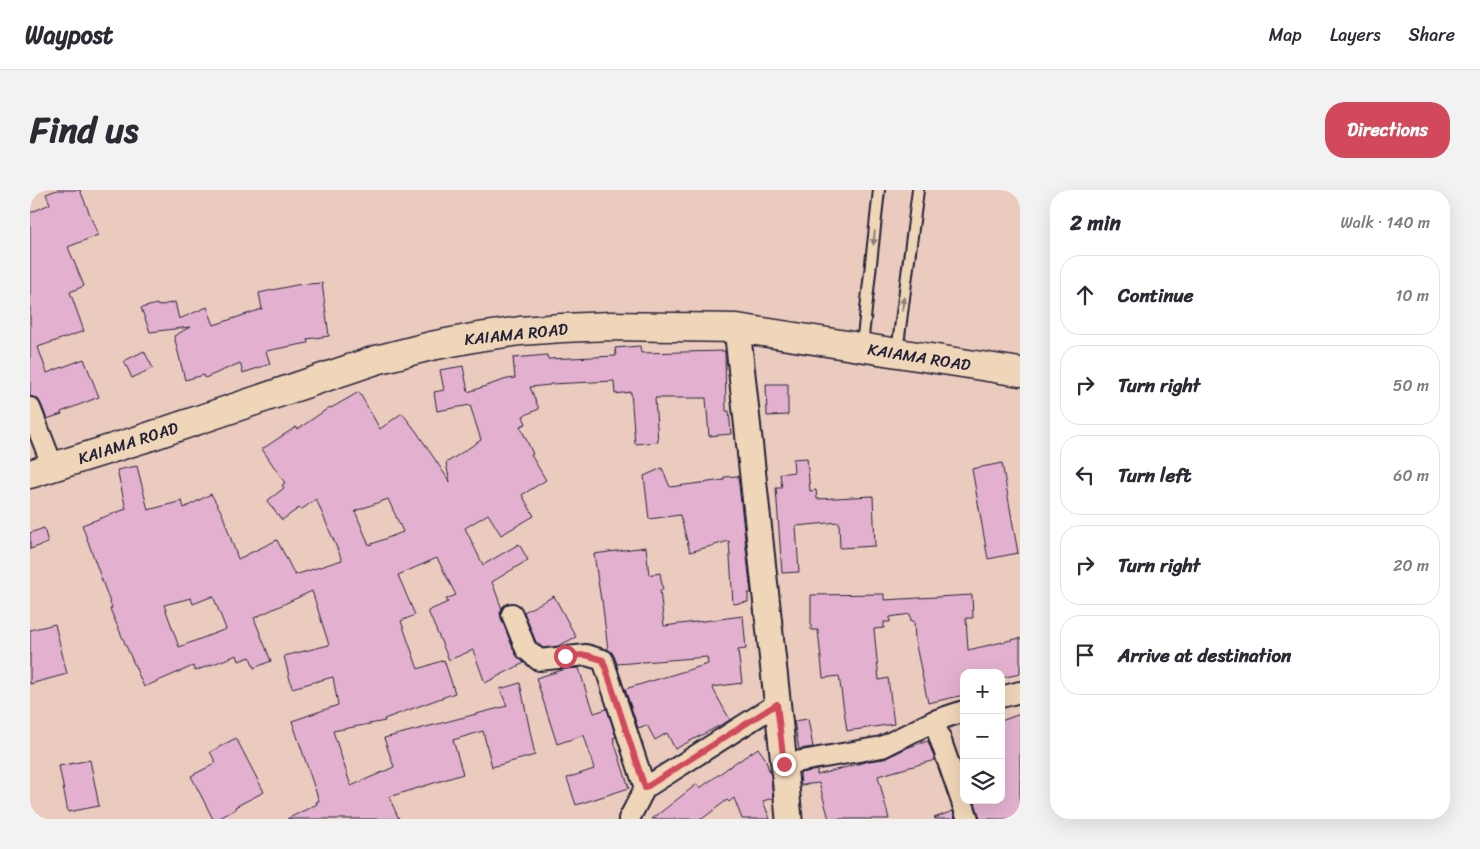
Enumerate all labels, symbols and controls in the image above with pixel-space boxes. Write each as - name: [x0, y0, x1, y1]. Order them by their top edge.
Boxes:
- text: Waypost: [25, 14, 113, 56]
- text: Map: [1269, 19, 1302, 51]
- text: Layers: [1330, 19, 1381, 51]
- text: Share: [1409, 19, 1455, 51]
- text: Find us: [30, 99, 138, 161]
- button: Directions: [1325, 102, 1450, 158]
- text: 2 min: [1070, 204, 1121, 242]
- text: Walk · 140 m: [1341, 208, 1430, 237]
- one-way arrow: [870, 231, 878, 247]
- text: Continue: [1118, 279, 1194, 312]
- icon: ahead: [1071, 281, 1099, 309]
- text: 10 m: [1396, 281, 1429, 310]
- one-way arrow: [899, 296, 907, 312]
- street label: KAIAMA ROAD: [463, 314, 570, 354]
- street label: KAIAMA ROAD: [865, 335, 973, 380]
- text: Turn right: [1118, 369, 1200, 402]
- icon: right: [1071, 371, 1099, 399]
- text: 50 m: [1393, 371, 1429, 400]
- street label: KAIAMA ROAD: [74, 413, 182, 473]
- text: Turn left: [1118, 459, 1191, 492]
- icon: left: [1071, 461, 1099, 489]
- text: 60 m: [1393, 461, 1429, 490]
- text: Turn right: [1118, 549, 1200, 582]
- icon: right: [1071, 551, 1099, 579]
- text: 20 m: [1393, 551, 1429, 580]
- text: Arrive at destination: [1118, 639, 1291, 672]
- icon: arrive: [1071, 641, 1099, 669]
- route start: [554, 645, 577, 668]
- map controls: [960, 669, 1005, 804]
- button: +: [960, 669, 1005, 714]
- button: −: [960, 714, 1005, 759]
- route end: [773, 753, 796, 776]
- button: layers: [960, 759, 1005, 804]

